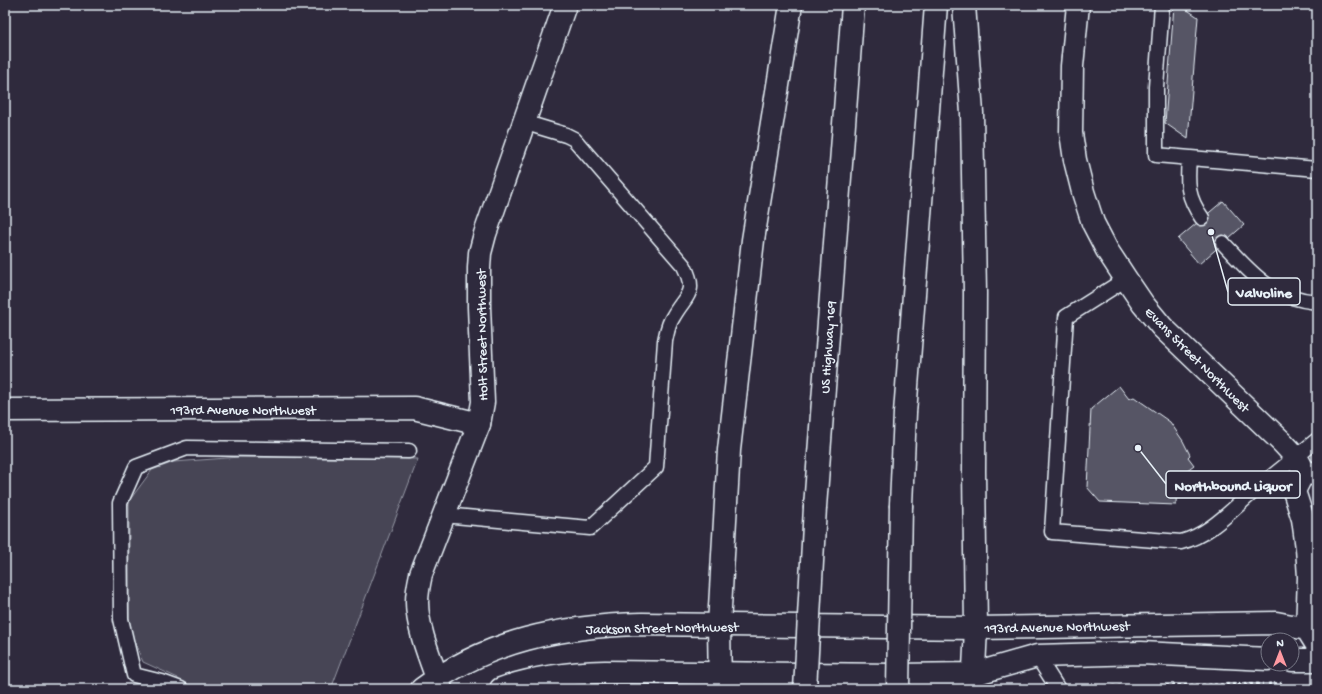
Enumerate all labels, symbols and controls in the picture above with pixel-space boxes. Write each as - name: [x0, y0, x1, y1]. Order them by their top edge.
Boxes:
- street label: Holt Street Northwest: [474, 268, 493, 401]
- callout: Valvoline: [1228, 278, 1300, 305]
- text: Valvoline: [1235, 285, 1293, 303]
- street label: US Highway 169: [818, 300, 841, 394]
- street label: Evans Street Northwest: [1140, 305, 1253, 418]
- street label: 193rd Avenue Northwest: [169, 403, 317, 420]
- callout: Northbound Liquor: [1166, 471, 1300, 498]
- text: Northbound Liquor: [1174, 478, 1293, 496]
- street label: 193rd Avenue Northwest: [983, 619, 1131, 638]
- street label: Jackson Street Northwest: [586, 620, 740, 639]
- north arrow: [1260, 632, 1300, 672]
- text: N: [1276, 638, 1284, 650]

